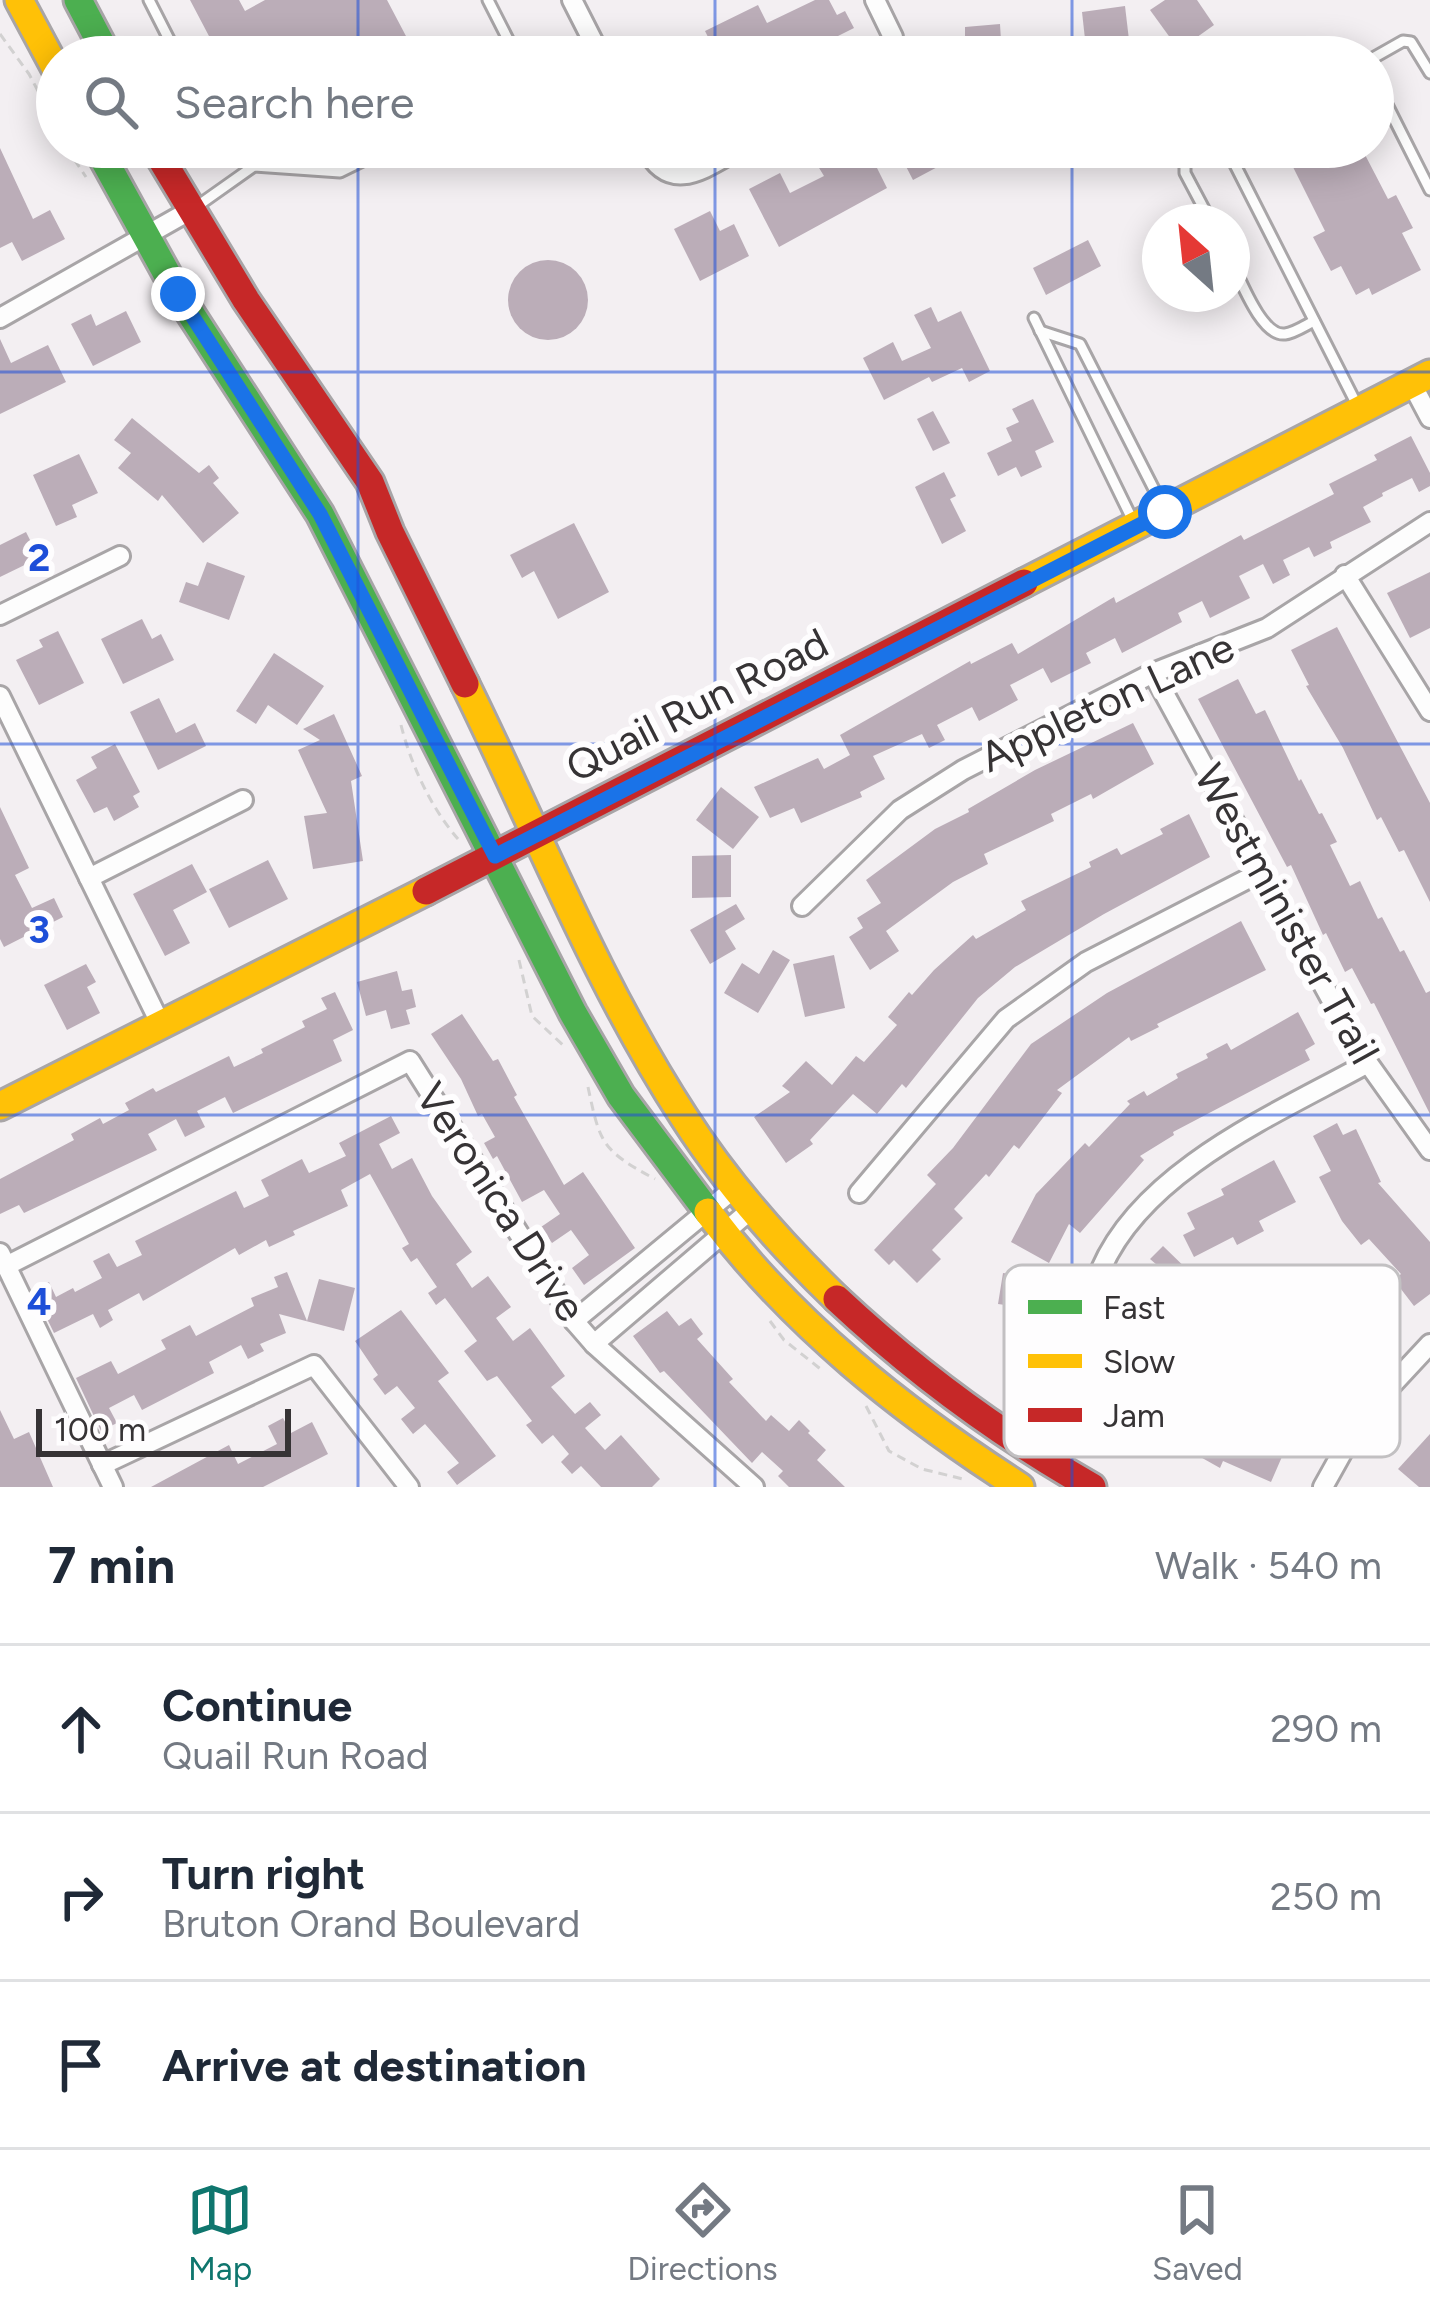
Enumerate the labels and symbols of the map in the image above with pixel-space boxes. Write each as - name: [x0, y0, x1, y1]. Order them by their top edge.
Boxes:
- north arrow: [1142, 204, 1250, 312]
- route end: [151, 267, 205, 321]
- route start: [1138, 485, 1192, 539]
- text: 2: [28, 534, 50, 581]
- street label: Quail Run Road: [557, 617, 837, 793]
- street label: Appleton Lane: [972, 621, 1242, 783]
- street label: Westminister Trail: [1184, 755, 1390, 1073]
- text: 3: [28, 906, 50, 953]
- street label: Veronica Drive: [405, 1073, 597, 1331]
- legend: [1004, 1265, 1400, 1457]
- text: 4: [27, 1278, 51, 1325]
- text: Fast: [1103, 1288, 1165, 1327]
- text: Slow: [1103, 1342, 1175, 1381]
- text: Jam: [1103, 1396, 1165, 1435]
- scale bar: [36, 1403, 291, 1456]

